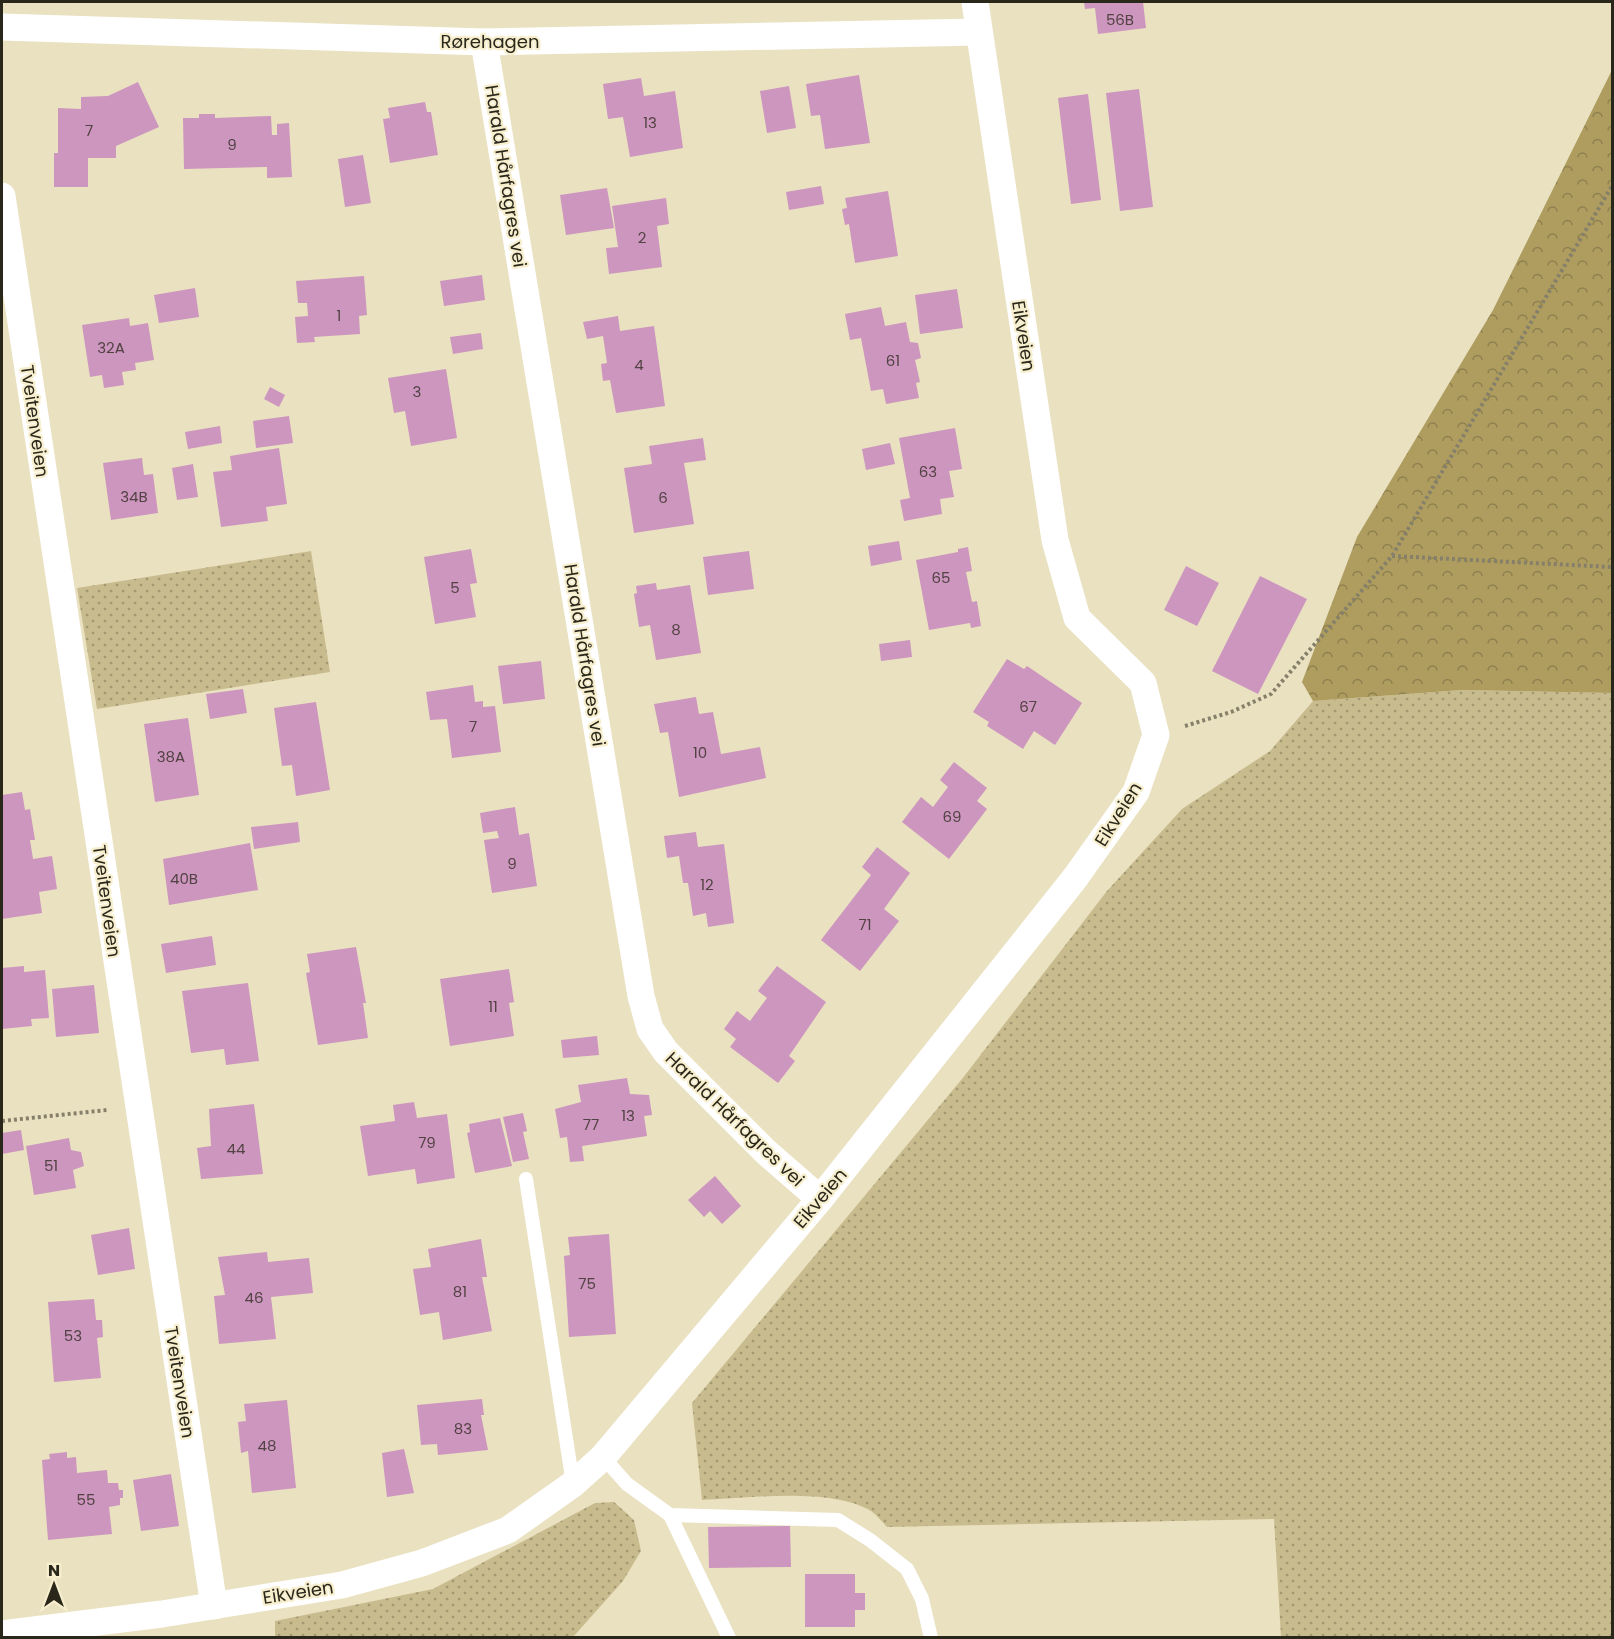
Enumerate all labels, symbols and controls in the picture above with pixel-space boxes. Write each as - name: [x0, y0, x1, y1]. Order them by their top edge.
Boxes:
- house number: 56B: [1106, 9, 1134, 30]
- street label: Rørehagen: [441, 29, 539, 54]
- street label: Harald Hårfagres vei: [479, 83, 533, 269]
- house number: 13: [643, 112, 657, 133]
- house number: 7: [85, 120, 93, 141]
- house number: 9: [227, 134, 237, 155]
- house number: 2: [638, 227, 646, 248]
- street label: Eikveien: [1006, 299, 1042, 373]
- house number: 1: [337, 305, 341, 326]
- house number: 32A: [97, 337, 125, 358]
- house number: 61: [886, 350, 900, 371]
- house number: 4: [634, 354, 644, 375]
- street label: Tveitenveien: [15, 363, 55, 479]
- house number: 3: [413, 381, 421, 402]
- house number: 63: [919, 461, 937, 482]
- house number: 34B: [120, 486, 148, 507]
- house number: 6: [658, 487, 668, 508]
- street label: Harald Hårfagres vei: [558, 562, 612, 748]
- house number: 65: [932, 567, 950, 588]
- house number: 5: [450, 577, 460, 598]
- house number: 8: [671, 619, 681, 640]
- house number: 67: [1019, 696, 1037, 717]
- house number: 7: [469, 716, 477, 737]
- house number: 10: [693, 742, 707, 763]
- house number: 38A: [157, 746, 185, 767]
- street label: Eikveien: [1089, 777, 1147, 851]
- house number: 69: [943, 806, 961, 827]
- street label: Tveitenveien: [87, 843, 127, 959]
- house number: 9: [507, 853, 517, 874]
- house number: 40B: [170, 868, 198, 889]
- house number: 12: [700, 874, 714, 895]
- house number: 71: [859, 914, 872, 935]
- house number: 11: [488, 996, 498, 1017]
- street label: Harald Hårfagres vei: [660, 1046, 810, 1192]
- house number: 13: [621, 1105, 635, 1126]
- house number: 77: [583, 1114, 599, 1135]
- house number: 79: [418, 1132, 436, 1153]
- house number: 44: [227, 1138, 245, 1159]
- house number: 51: [44, 1155, 58, 1176]
- street label: Eikveien: [788, 1163, 852, 1233]
- house number: 75: [578, 1273, 596, 1294]
- house number: 81: [453, 1281, 467, 1302]
- house number: 46: [245, 1287, 263, 1308]
- street label: Tveitenveien: [159, 1324, 201, 1440]
- house number: 53: [64, 1325, 82, 1346]
- house number: 83: [454, 1418, 472, 1439]
- house number: 48: [258, 1435, 276, 1456]
- house number: 55: [77, 1489, 95, 1510]
- north arrow: [24, 1555, 84, 1615]
- text: N: [48, 1559, 60, 1582]
- street label: Eikveien: [261, 1574, 335, 1610]

